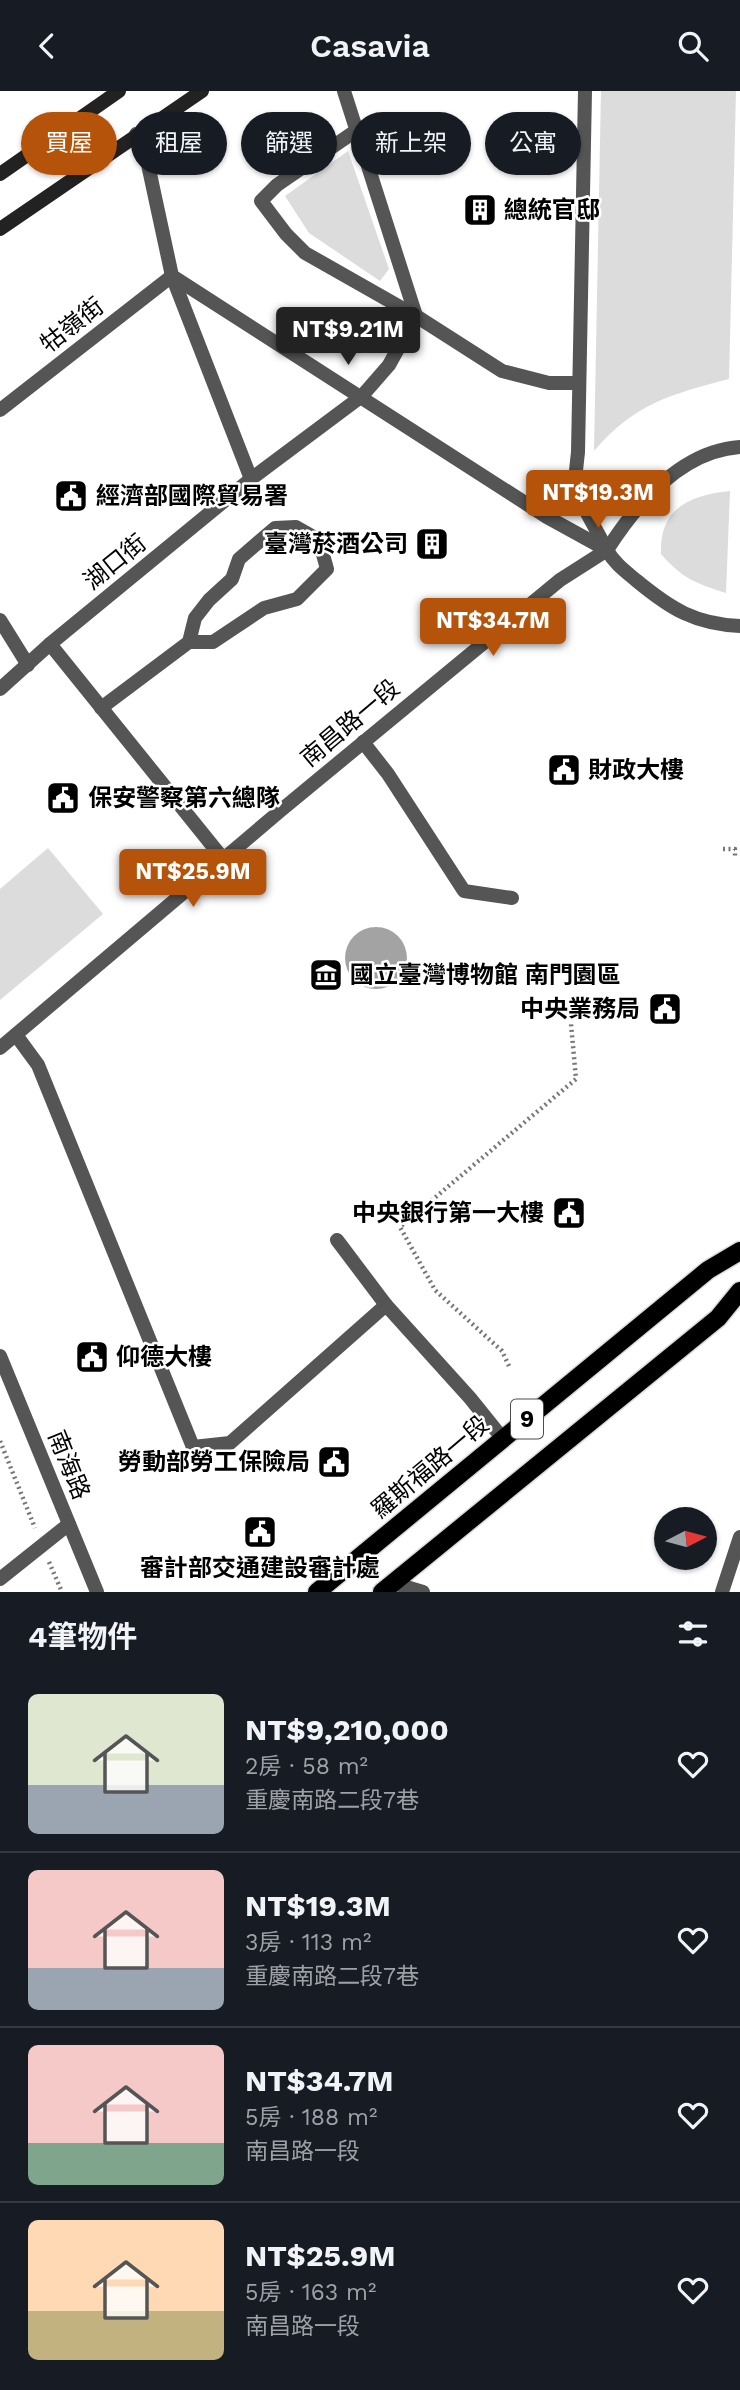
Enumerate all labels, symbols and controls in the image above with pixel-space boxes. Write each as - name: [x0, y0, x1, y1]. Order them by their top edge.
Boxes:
- icon: back: [28, 27, 66, 65]
- text: Casavia: [310, 27, 430, 65]
- icon: search: [674, 27, 712, 65]
- chip: 買屋: [21, 112, 117, 175]
- chip: 租屋: [131, 112, 227, 175]
- chip: 篩選: [241, 112, 337, 175]
- chip: 新上架: [351, 112, 471, 175]
- chip: 公寓: [485, 112, 581, 175]
- building icon: 總統官邸: [461, 191, 499, 229]
- place label: 總統官邸: [504, 196, 600, 224]
- street label: 牯嶺街: [35, 292, 109, 358]
- pin: NT$9.21M: [276, 307, 420, 367]
- text: NT$9.21M: [292, 316, 404, 343]
- pin: NT$19.3M: [526, 471, 670, 530]
- public building icon: 經濟部國際貿易署: [52, 477, 90, 515]
- text: NT$19.3M: [542, 479, 654, 506]
- place label: 經濟部國際貿易署: [96, 482, 288, 510]
- building icon: 臺灣菸酒公司: [413, 525, 451, 563]
- street label: 湖口街: [78, 528, 152, 596]
- place label: 臺灣菸酒公司: [264, 530, 408, 558]
- pin: NT$34.7M: [421, 599, 565, 658]
- text: NT$34.7M: [436, 607, 550, 634]
- street label: 南昌路一段: [295, 674, 405, 772]
- public building icon: 財政大樓: [545, 751, 583, 789]
- place label: 財政大樓: [588, 756, 684, 784]
- public building icon: 保安警察第六總隊: [44, 779, 82, 817]
- place label: 保安警察第六總隊: [88, 784, 280, 812]
- pin: NT$25.9M: [121, 849, 265, 909]
- text: NT$25.9M: [135, 858, 251, 885]
- museum icon: 國立臺灣博物館 南門園區: [307, 956, 345, 994]
- place label: 國立臺灣博物館 南門園區: [350, 961, 621, 989]
- public building icon: 中央業務局: [646, 990, 684, 1028]
- place label: 中央業務局: [520, 995, 640, 1023]
- public building icon: 中央銀行第一大樓: [550, 1194, 588, 1232]
- place label: 中央銀行第一大樓: [352, 1199, 544, 1227]
- public building icon: 仰德大樓: [73, 1338, 111, 1376]
- place label: 仰德大樓: [116, 1343, 212, 1371]
- road number: 9: [511, 1399, 543, 1439]
- street label: 羅斯福路一段: [366, 1410, 494, 1524]
- street label: 南海路: [43, 1426, 95, 1504]
- public building icon: 勞動部勞工保險局: [315, 1443, 353, 1481]
- place label: 勞動部勞工保險局: [118, 1448, 310, 1476]
- north arrow: [654, 1507, 718, 1570]
- map controls: [654, 1507, 717, 1570]
- public building icon: 審計部交通建設審計處: [241, 1513, 279, 1551]
- place label: 審計部交通建設審計處: [140, 1554, 380, 1582]
- icon: filters: [674, 1615, 712, 1653]
- text: 4筆物件: [28, 1619, 137, 1654]
- text: NT$9,210,000: [245, 1712, 449, 1747]
- icon: home: [84, 1722, 168, 1806]
- icon: heart: [674, 1745, 712, 1783]
- text: 2房 · 58 m²: [245, 1753, 368, 1780]
- text: 重慶南路二段7巷: [245, 1787, 419, 1814]
- text: NT$19.3M: [245, 1888, 391, 1923]
- icon: home: [84, 1898, 168, 1982]
- icon: heart: [674, 1921, 712, 1959]
- text: 3房 · 113 m²: [245, 1929, 371, 1956]
- text: 重慶南路二段7巷: [245, 1963, 419, 1990]
- text: NT$34.7M: [245, 2063, 394, 2098]
- icon: home: [84, 2073, 168, 2157]
- icon: heart: [674, 2096, 712, 2134]
- text: 5房 · 188 m²: [245, 2104, 377, 2131]
- text: 南昌路一段: [245, 2138, 360, 2165]
- text: NT$25.9M: [245, 2238, 396, 2273]
- icon: home: [84, 2248, 168, 2332]
- icon: heart: [674, 2271, 712, 2309]
- text: 5房 · 163 m²: [245, 2279, 376, 2306]
- text: 南昌路一段: [245, 2313, 360, 2340]

